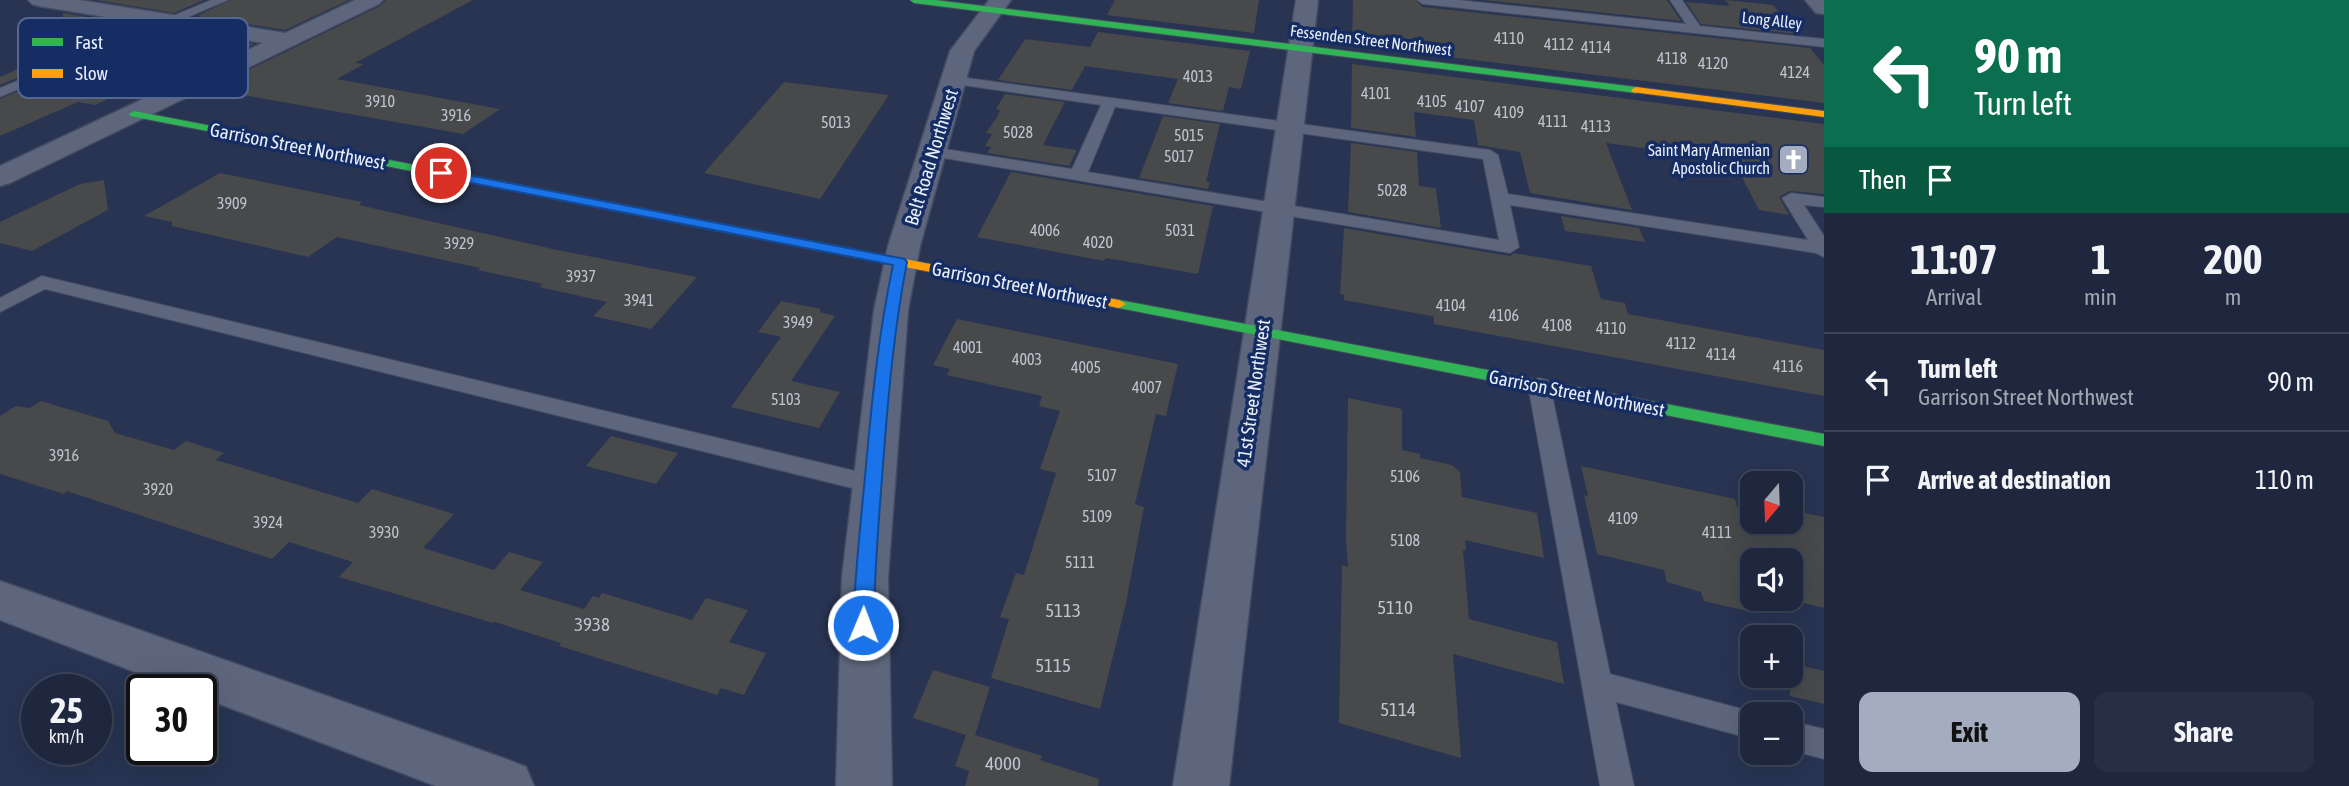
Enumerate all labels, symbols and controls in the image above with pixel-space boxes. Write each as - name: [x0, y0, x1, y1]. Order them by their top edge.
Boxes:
- street label: Long Alley: [1741, 8, 1803, 33]
- legend: [18, 18, 248, 98]
- street label: Fessenden Street Northwest: [1289, 21, 1453, 59]
- text: 90 m: [1974, 27, 2062, 83]
- icon: left: [1859, 28, 1950, 119]
- house number: 4110: [1494, 29, 1524, 47]
- text: Fast: [75, 31, 103, 53]
- house number: 4112: [1544, 35, 1574, 53]
- house number: 4114: [1581, 38, 1611, 56]
- house number: 4118: [1657, 49, 1687, 67]
- house number: 4120: [1698, 54, 1728, 72]
- text: Slow: [75, 62, 109, 84]
- house number: 4124: [1780, 63, 1810, 81]
- house number: 4013: [1183, 67, 1213, 85]
- house number: 4101: [1361, 84, 1391, 102]
- text: Turn left: [1974, 85, 2072, 122]
- street label: Belt Road Northwest: [900, 86, 962, 228]
- house number: 3910: [365, 92, 395, 110]
- house number: 4105: [1417, 92, 1447, 110]
- house number: 4107: [1455, 97, 1485, 115]
- house number: 4109: [1494, 103, 1524, 121]
- house number: 3916: [441, 106, 471, 124]
- house number: 4111: [1538, 112, 1568, 130]
- house number: 5013: [821, 113, 851, 131]
- house number: 4113: [1581, 117, 1611, 135]
- street label: Garrison Street Northwest: [208, 118, 388, 174]
- house number: 5028: [1003, 123, 1033, 141]
- house number: 5015: [1174, 126, 1204, 144]
- place label: Saint Mary Armenian Apostolic Church: [1648, 141, 1770, 178]
- church icon: Saint Mary Armenian Apostolic Church: [1776, 142, 1810, 176]
- pin: [411, 143, 471, 203]
- house number: 5017: [1164, 147, 1194, 165]
- icon: arrive: [422, 154, 460, 192]
- icon: arrive: [1921, 161, 1959, 199]
- text: Then: [1859, 165, 1907, 195]
- house number: 5028: [1377, 181, 1407, 199]
- house number: 3909: [217, 194, 247, 212]
- house number: 4006: [1030, 221, 1060, 239]
- house number: 5031: [1165, 221, 1195, 239]
- house number: 4020: [1083, 233, 1113, 251]
- house number: 3929: [444, 234, 474, 252]
- text: 11:07: [1910, 235, 1998, 283]
- text: 1: [2091, 235, 2110, 283]
- text: 200: [2203, 235, 2263, 283]
- street label: Garrison Street Northwest: [930, 257, 1110, 313]
- house number: 3937: [566, 267, 596, 285]
- text: Arrival: [1926, 284, 1982, 310]
- text: min: [2084, 284, 2117, 310]
- text: m: [2225, 284, 2241, 310]
- house number: 3941: [624, 291, 654, 309]
- house number: 4104: [1436, 296, 1466, 314]
- house number: 4106: [1489, 306, 1519, 324]
- house number: 3949: [783, 313, 813, 331]
- house number: 4108: [1542, 316, 1572, 334]
- street label: 41st Street Northwest: [1232, 318, 1274, 468]
- house number: 4110: [1596, 319, 1626, 337]
- house number: 4112: [1666, 334, 1696, 352]
- house number: 4001: [953, 338, 983, 356]
- house number: 4114: [1706, 345, 1736, 363]
- house number: 4003: [1012, 350, 1042, 368]
- text: Turn left: [1918, 354, 1998, 384]
- house number: 4116: [1773, 357, 1803, 375]
- house number: 4005: [1071, 358, 1101, 376]
- icon: left: [1859, 363, 1897, 401]
- street label: Garrison Street Northwest: [1487, 365, 1667, 421]
- text: 90 m: [2267, 367, 2314, 397]
- house number: 4007: [1132, 378, 1162, 396]
- text: Garrison Street Northwest: [1918, 384, 2134, 410]
- house number: 5103: [771, 390, 801, 408]
- house number: 3916: [49, 446, 79, 464]
- icon: arrive: [1859, 461, 1897, 499]
- text: Arrive at destination: [1918, 465, 2111, 495]
- text: 110 m: [2255, 465, 2314, 495]
- house number: 5107: [1087, 466, 1117, 484]
- house number: 5106: [1390, 467, 1420, 485]
- north arrow: [1740, 471, 1802, 534]
- map controls: [1740, 471, 1803, 765]
- house number: 3920: [143, 480, 173, 498]
- house number: 5109: [1082, 507, 1112, 525]
- house number: 4109: [1608, 509, 1638, 527]
- house number: 3924: [253, 513, 283, 531]
- house number: 3930: [369, 523, 399, 541]
- house number: 4111: [1702, 523, 1732, 541]
- house number: 5108: [1390, 531, 1420, 549]
- button: sound: [1740, 548, 1803, 611]
- house number: 5111: [1065, 553, 1095, 571]
- position arrow: [826, 588, 900, 662]
- house number: 5110: [1377, 596, 1413, 618]
- house number: 5113: [1045, 599, 1081, 621]
- house number: 3938: [574, 613, 610, 635]
- button: +: [1740, 625, 1803, 688]
- house number: 5115: [1035, 654, 1071, 676]
- speed limit sign: 30: [126, 674, 217, 765]
- text: 25: [50, 690, 83, 730]
- button: Exit: [1859, 692, 2080, 772]
- button: Share: [2094, 692, 2314, 772]
- house number: 5114: [1380, 698, 1416, 720]
- button: −: [1740, 702, 1803, 765]
- text: km/h: [49, 726, 84, 747]
- house number: 4000: [985, 752, 1021, 774]

